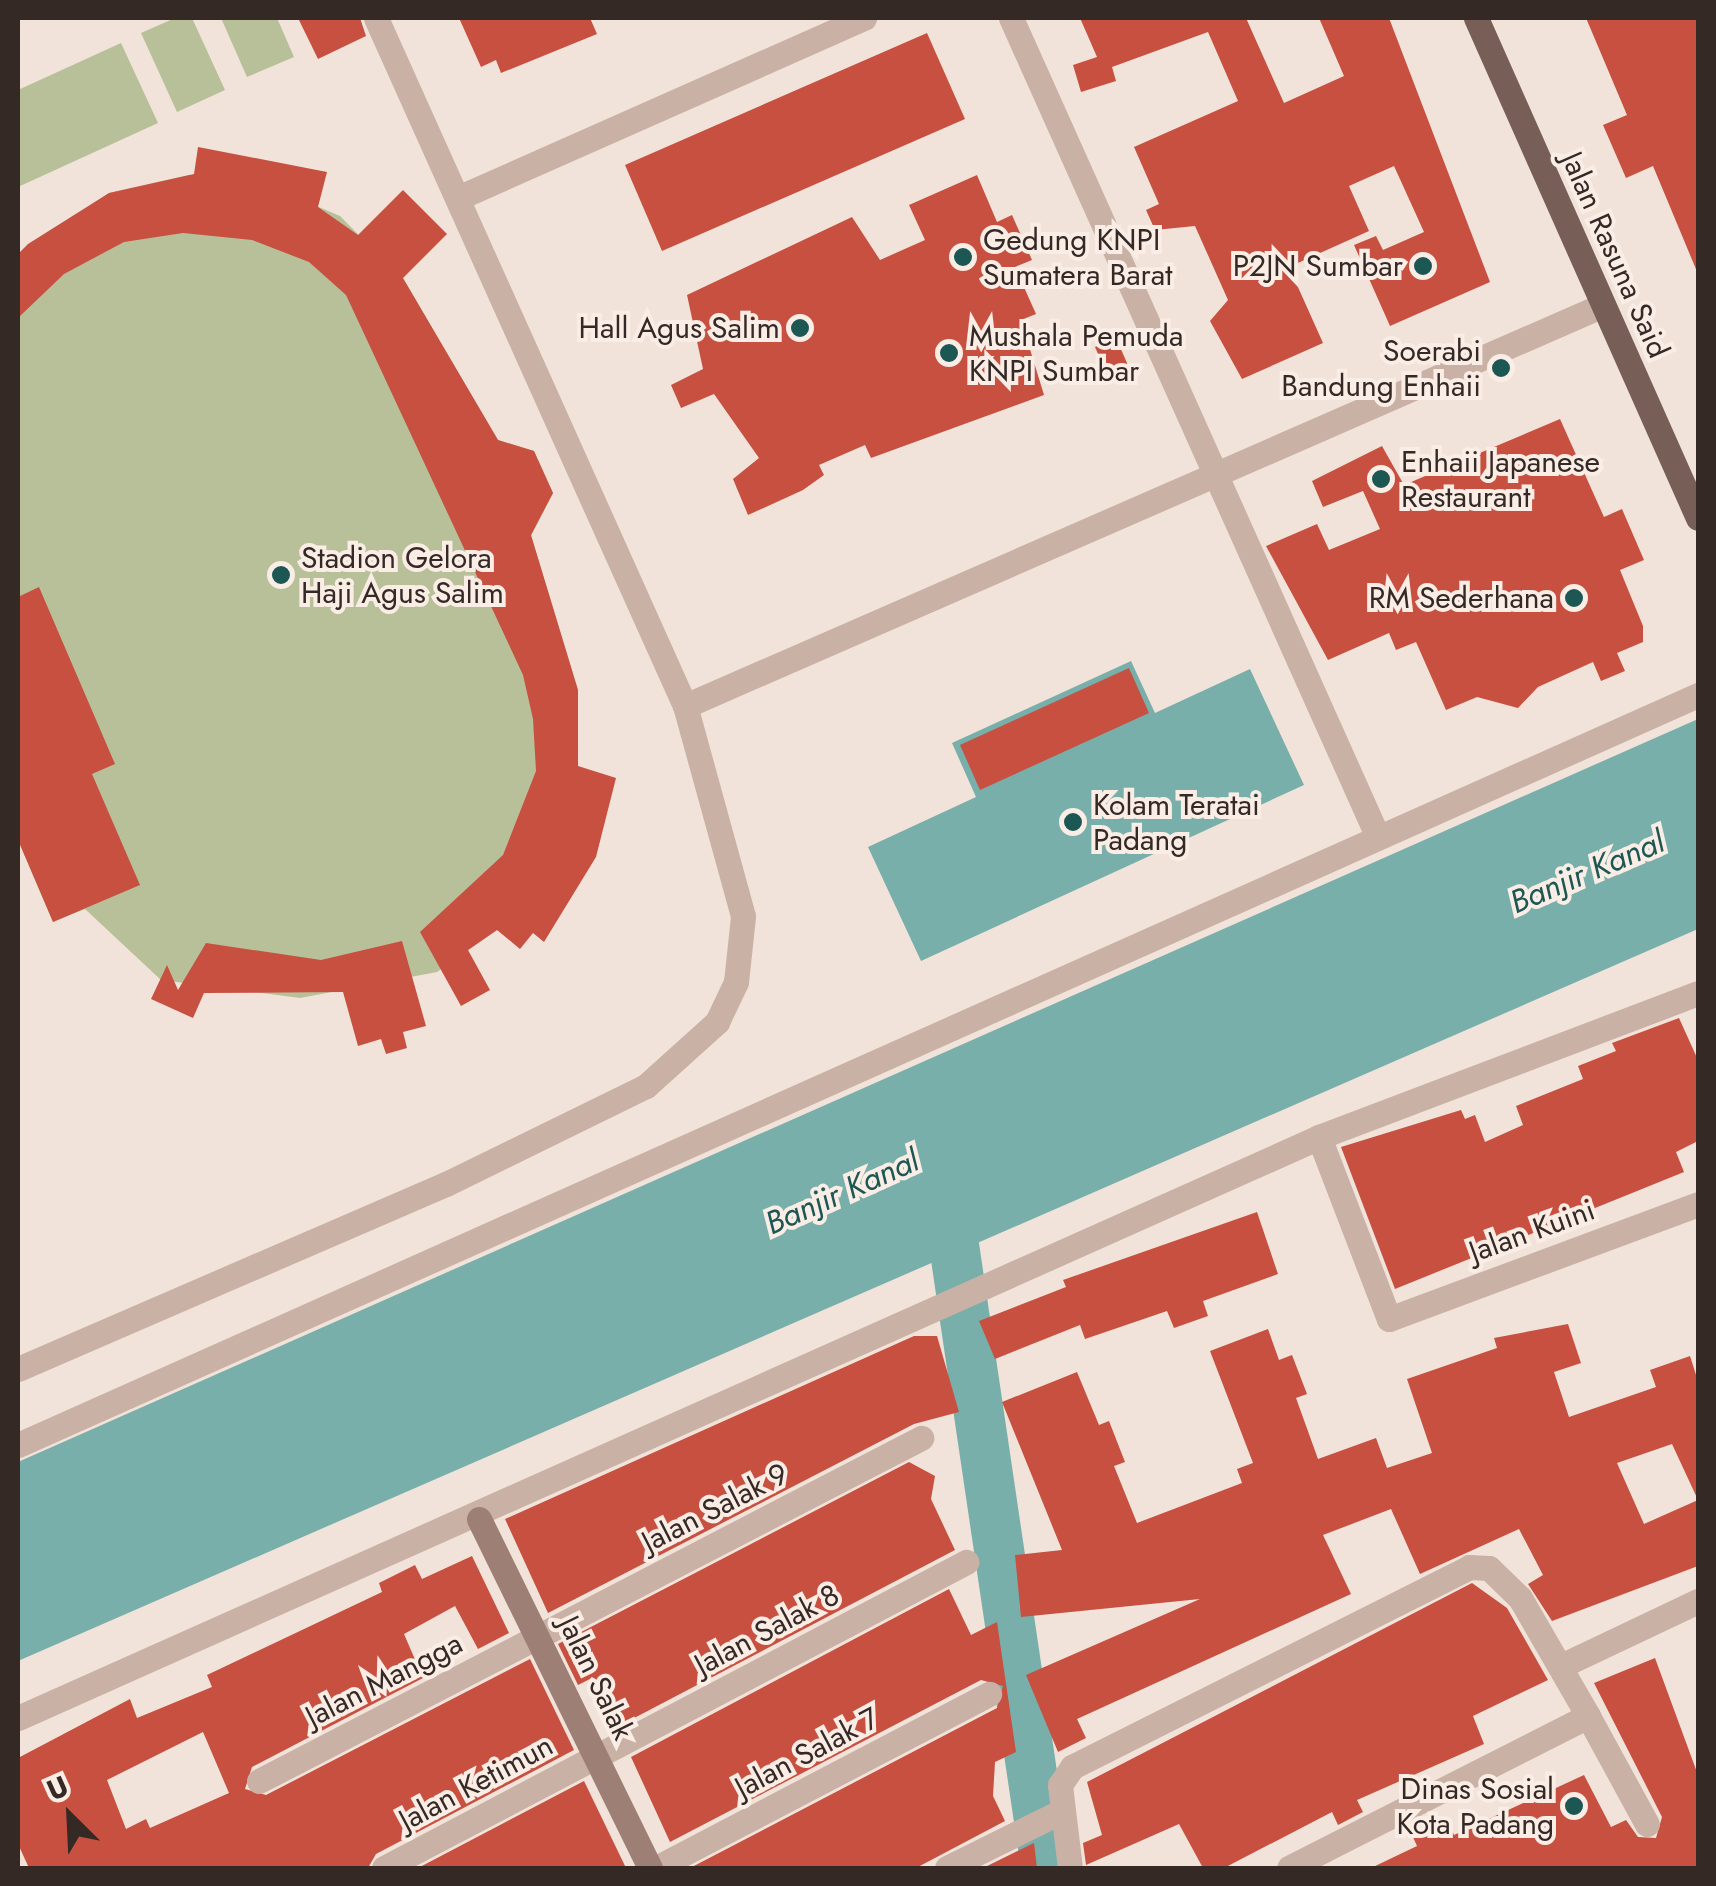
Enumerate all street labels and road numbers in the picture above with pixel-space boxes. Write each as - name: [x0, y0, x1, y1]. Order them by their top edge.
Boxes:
- street label: Jalan Rasuna Said: [1553, 146, 1677, 364]
- street label: Jalan Kuini: [1464, 1192, 1600, 1270]
- street label: Jalan Salak 9: [636, 1456, 794, 1560]
- street label: Jalan Salak 8: [689, 1577, 845, 1683]
- street label: Jalan Salak: [551, 1610, 641, 1746]
- street label: Jalan Mangga: [300, 1625, 468, 1735]
- street label: Jalan Salak 7: [729, 1700, 885, 1806]
- street label: Jalan Ketimun: [393, 1727, 559, 1839]

